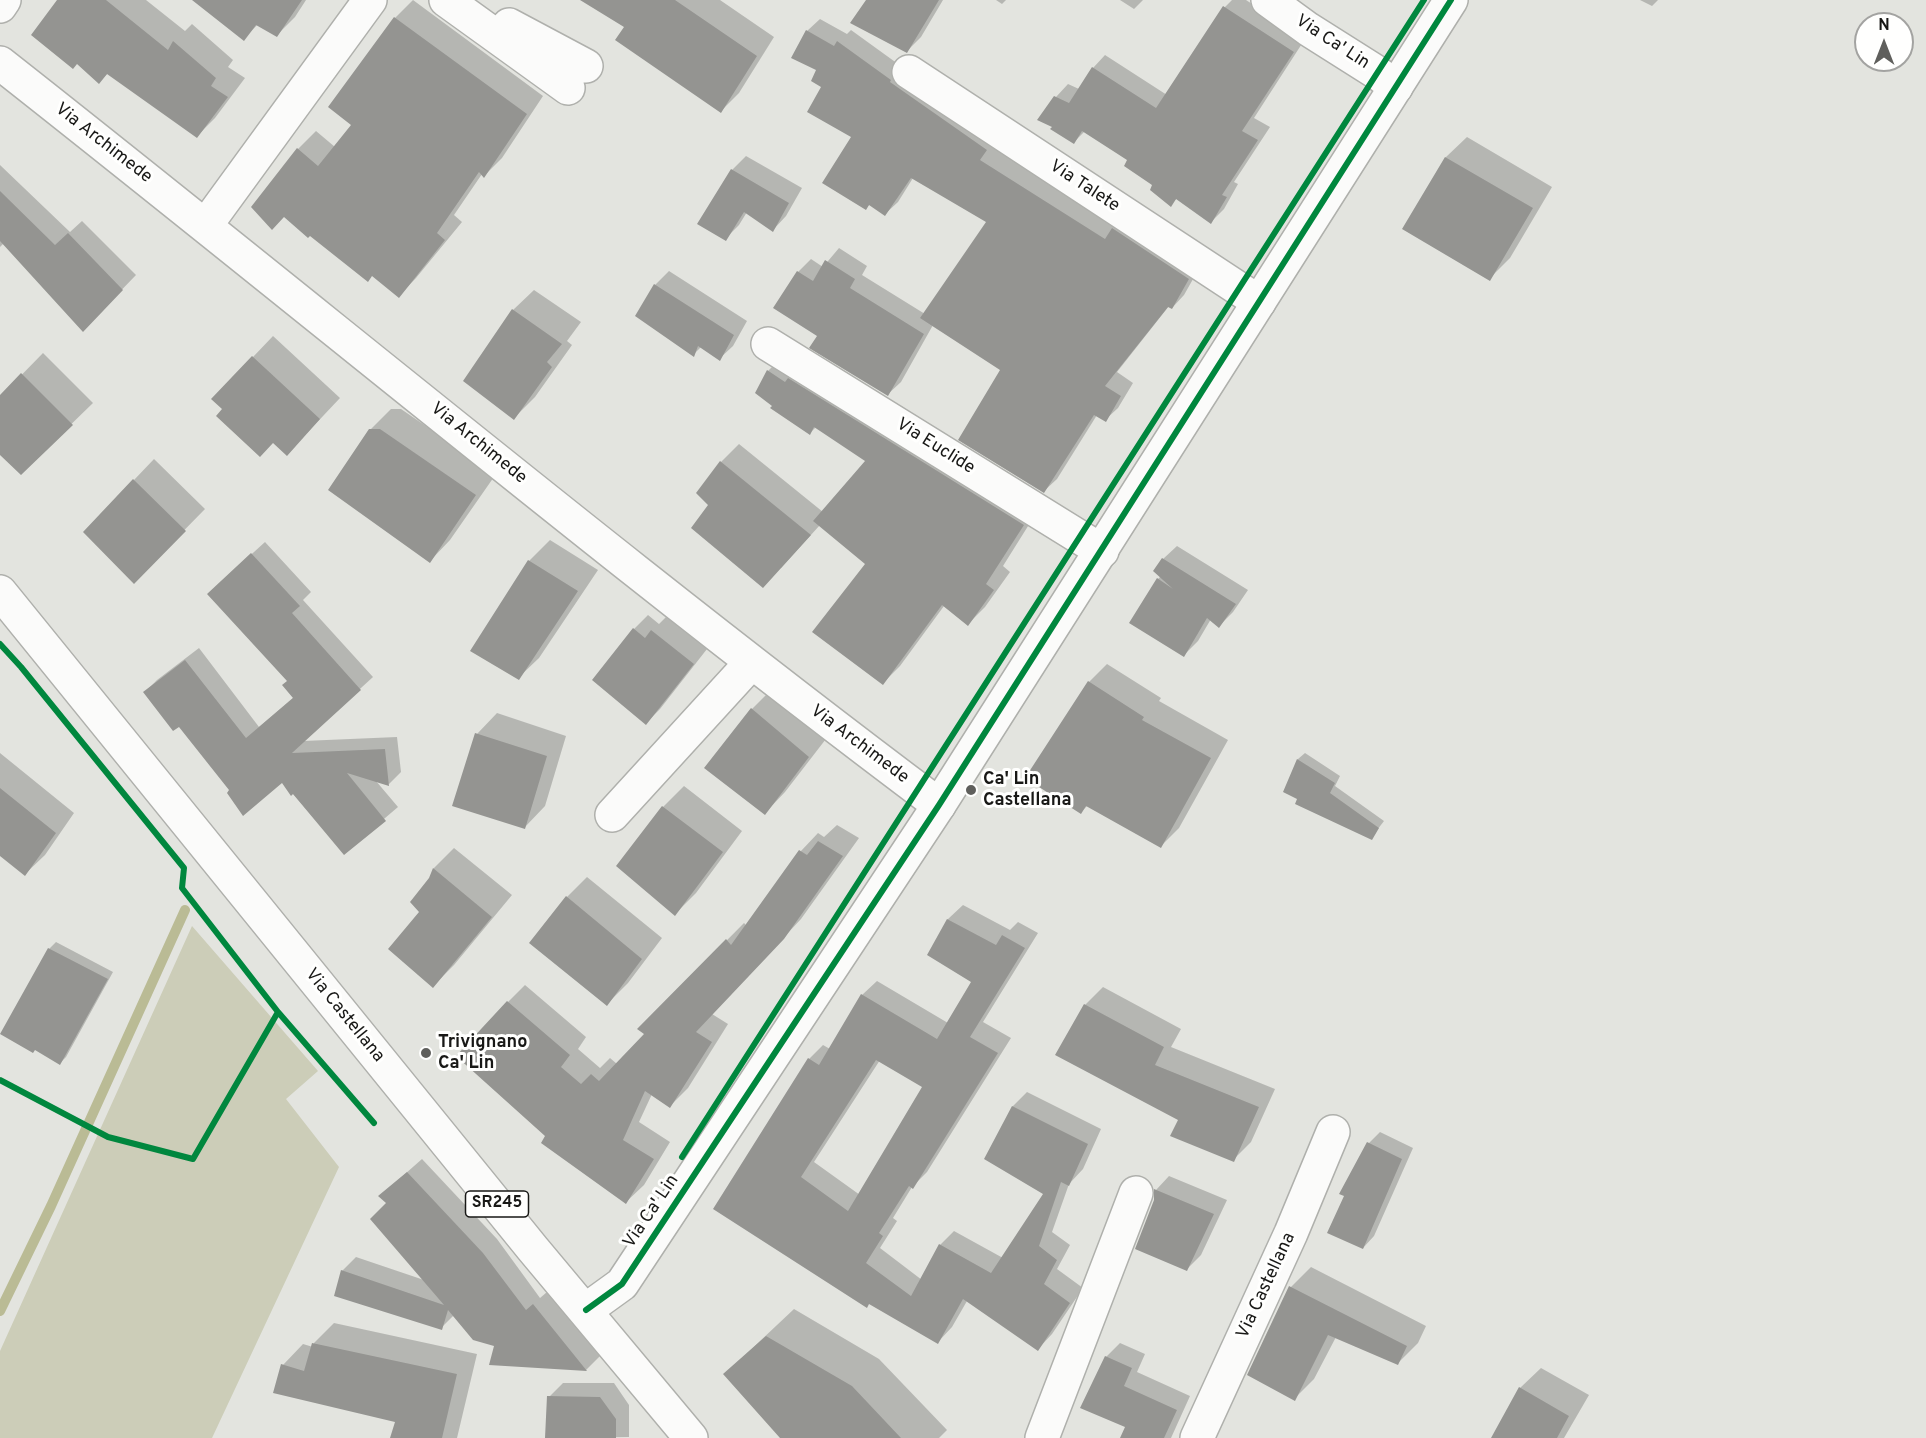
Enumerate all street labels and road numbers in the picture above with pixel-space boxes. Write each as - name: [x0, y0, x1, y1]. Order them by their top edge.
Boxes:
- street label: Via Ca' Lin: [1291, 11, 1373, 75]
- street label: Via Archimede: [50, 99, 156, 189]
- street label: Via Talete: [1045, 156, 1123, 218]
- street label: Via Archimede: [425, 399, 531, 489]
- street label: Via Euclide: [892, 414, 978, 480]
- street label: Via Archimede: [805, 701, 913, 789]
- street label: Via Castellana: [300, 965, 388, 1067]
- street label: Via Ca' Lin: [620, 1171, 684, 1253]
- road number: SR245: [466, 1191, 528, 1217]
- street label: Via Castellana: [1233, 1230, 1301, 1342]

